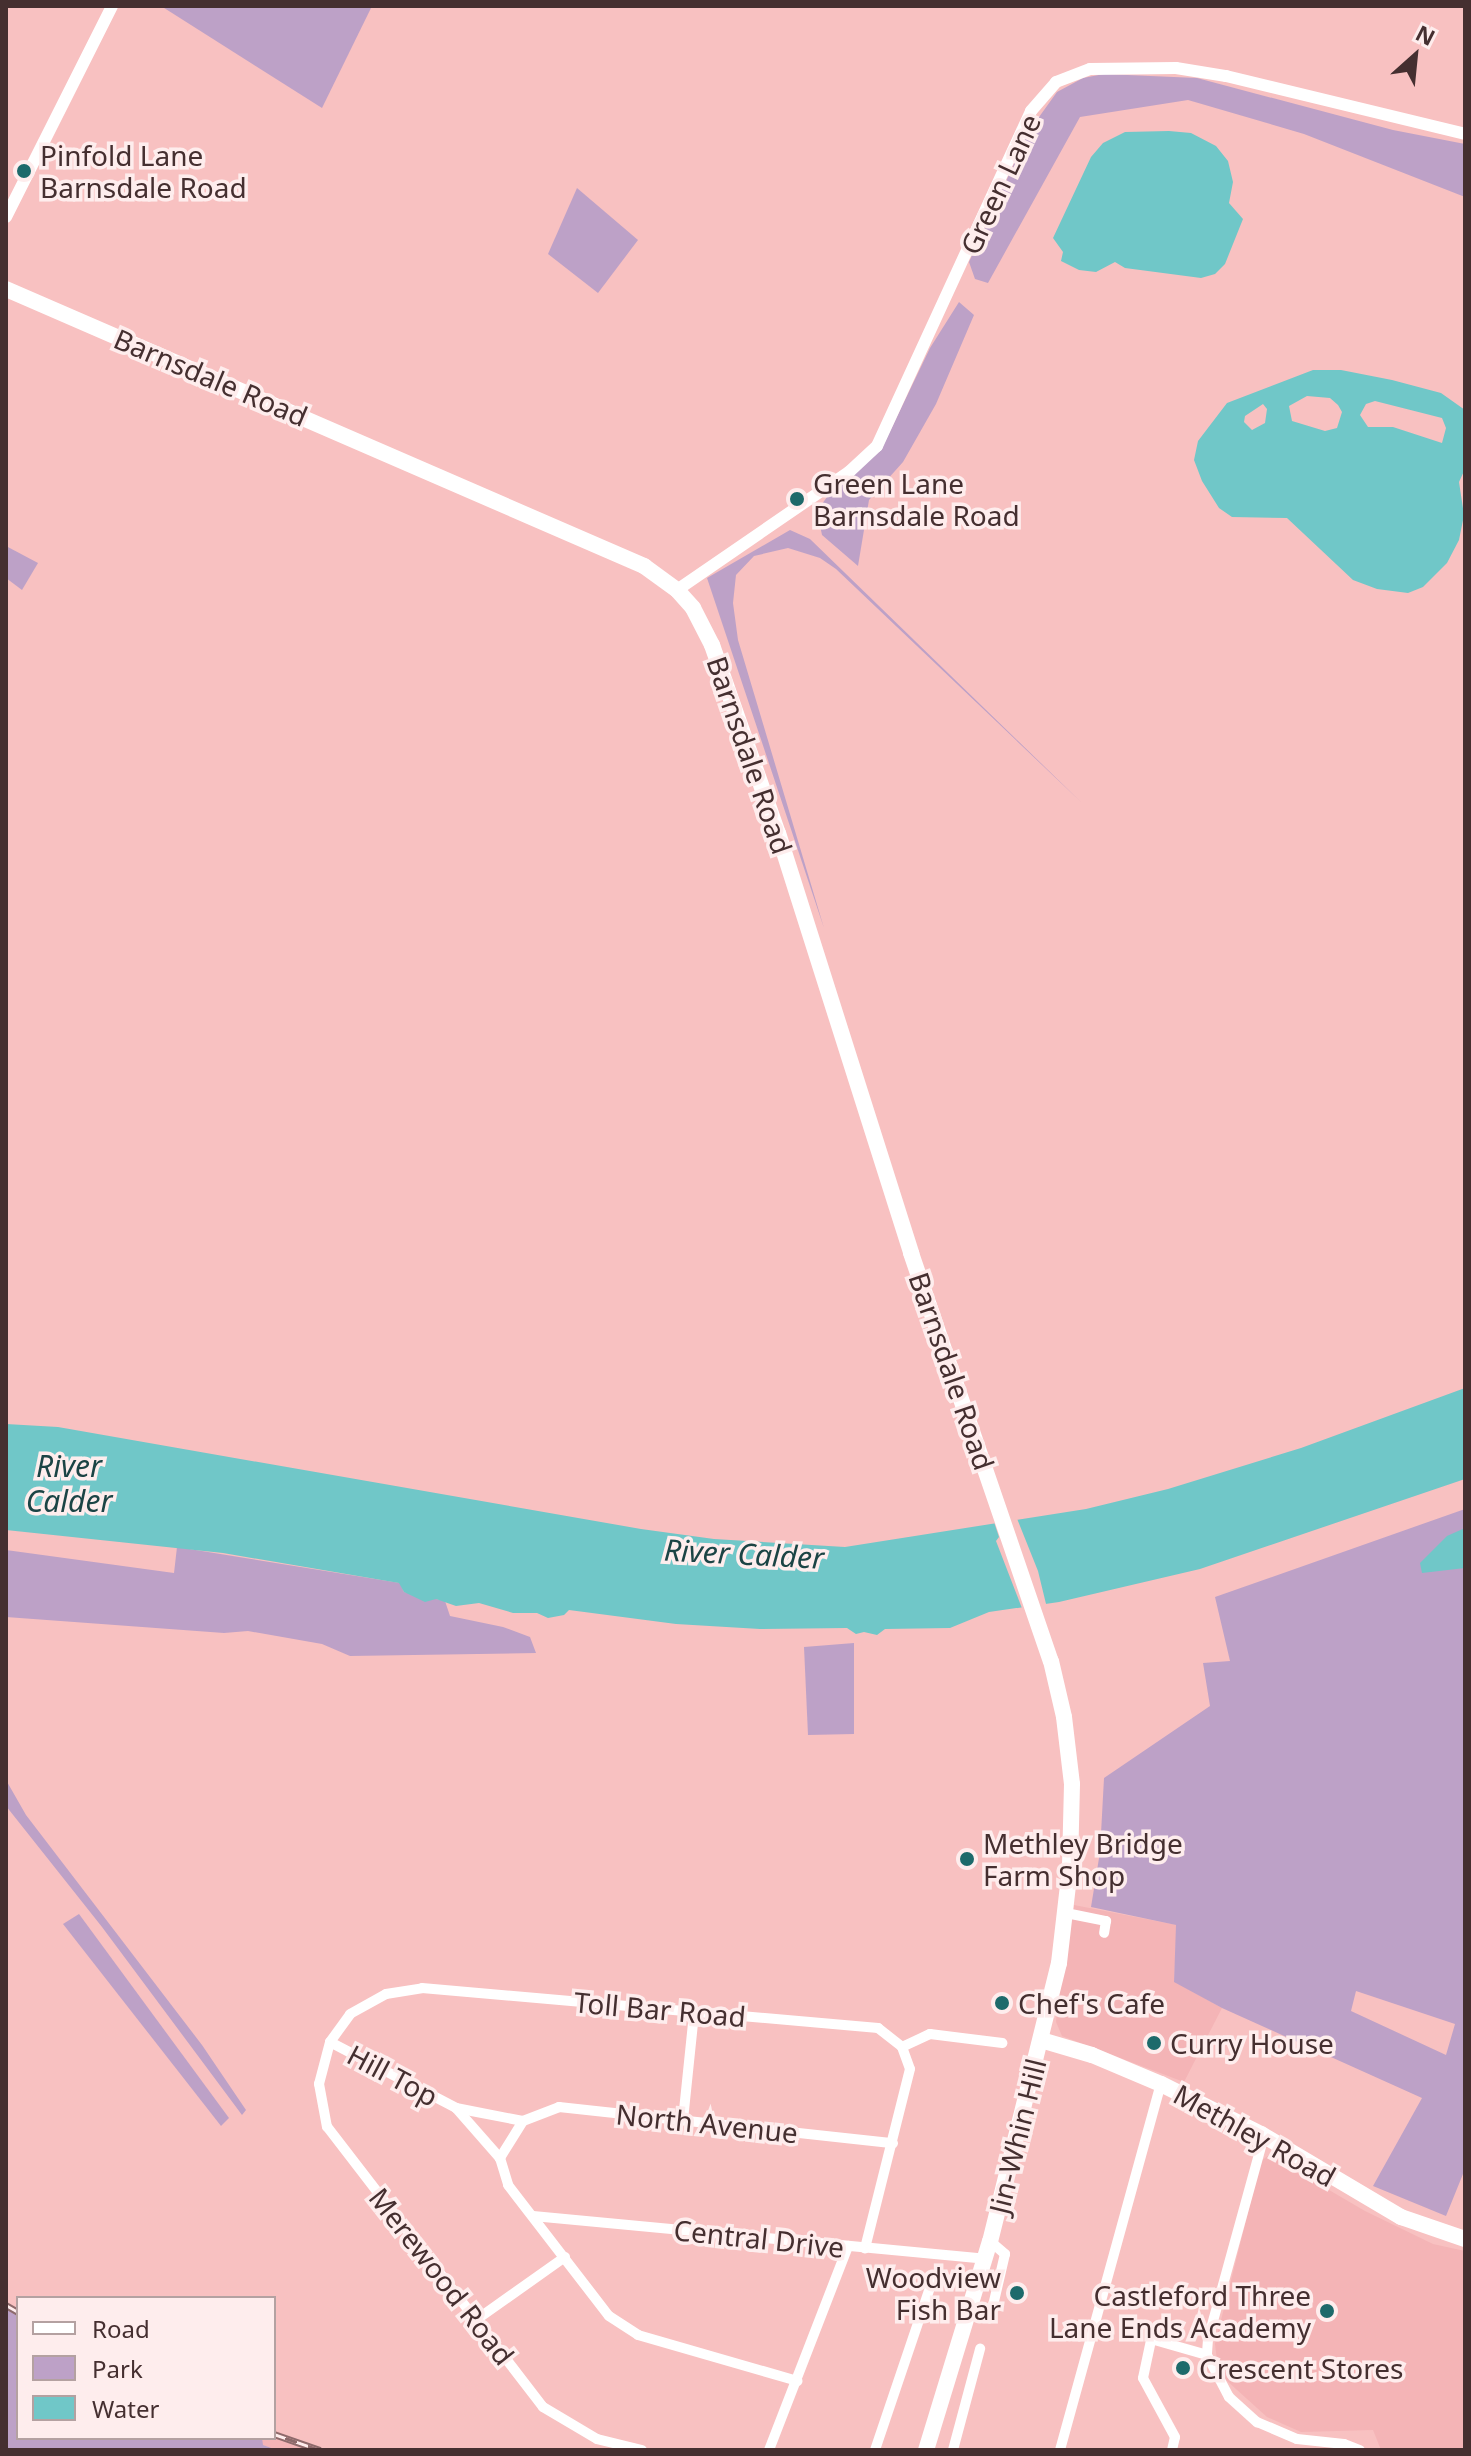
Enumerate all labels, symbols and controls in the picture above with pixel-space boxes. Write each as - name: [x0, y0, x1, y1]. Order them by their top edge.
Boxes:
- north arrow: [1375, 16, 1455, 96]
- text: N: [1411, 17, 1441, 52]
- street label: Green Lane: [953, 108, 1047, 260]
- place label: Pinfold Lane Barnsdale Road: [40, 138, 247, 204]
- marker: Pinfold Lane Barnsdale Road: [15, 162, 33, 180]
- street label: Barnsdale Road: [109, 321, 313, 433]
- place label: Green Lane Barnsdale Road: [813, 466, 1020, 532]
- marker: Green Lane Barnsdale Road: [788, 490, 806, 508]
- street label: Barnsdale Road: [700, 652, 800, 858]
- street label: Barnsdale Road: [902, 1268, 1002, 1474]
- water label: River Calder: [26, 1448, 112, 1518]
- water label: River Calder: [663, 1532, 825, 1576]
- place label: Methley Bridge Farm Shop: [983, 1826, 1183, 1892]
- marker: Methley Bridge Farm Shop: [958, 1850, 976, 1868]
- street label: Toll Bar Road: [573, 1985, 747, 2033]
- place label: Chef's Cafe: [1018, 1986, 1165, 2020]
- marker: Chef's Cafe: [993, 1994, 1011, 2012]
- place label: Curry House: [1170, 2026, 1334, 2060]
- marker: Curry House: [1145, 2034, 1163, 2052]
- street label: Hill Top: [342, 2037, 444, 2113]
- street label: Jin-Whin Hill: [981, 2055, 1053, 2217]
- street label: Methley Road: [1168, 2077, 1342, 2193]
- street label: North Avenue: [614, 2097, 800, 2149]
- street label: Merewood Road: [363, 2181, 521, 2371]
- street label: Central Drive: [672, 2212, 846, 2264]
- place label: Woodview Fish Bar: [866, 2260, 1001, 2326]
- place label: Castleford Three Lane Ends Academy: [1049, 2278, 1311, 2344]
- marker: Woodview Fish Bar: [1008, 2284, 1026, 2302]
- legend: [16, 2296, 276, 2440]
- marker: Castleford Three Lane Ends Academy: [1318, 2302, 1336, 2320]
- text: Road: [92, 2312, 150, 2345]
- place label: Crescent Stores: [1199, 2351, 1403, 2385]
- text: Park: [92, 2352, 143, 2385]
- marker: Crescent Stores: [1174, 2359, 1192, 2377]
- text: Water: [92, 2392, 159, 2425]

